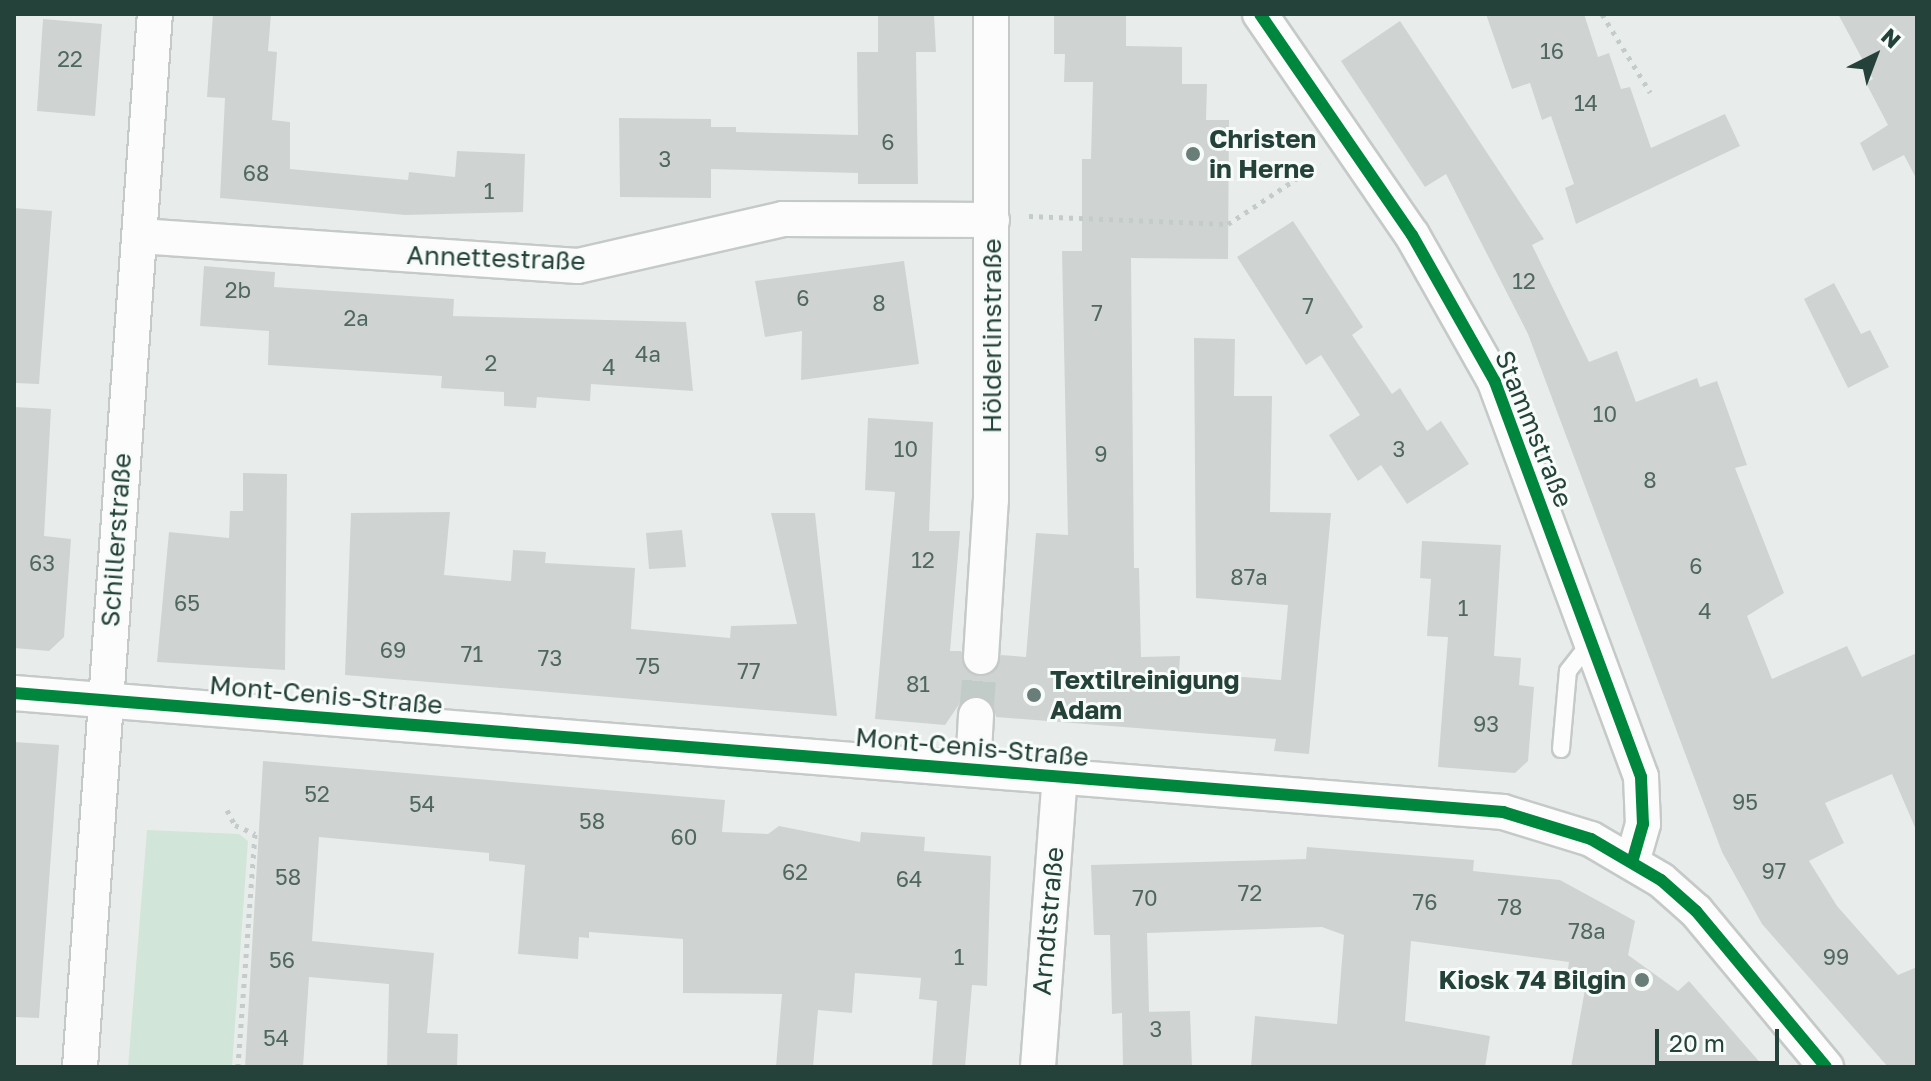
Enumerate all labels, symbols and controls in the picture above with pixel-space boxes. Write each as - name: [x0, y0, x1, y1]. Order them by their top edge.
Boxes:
- north arrow: [1835, 16, 1915, 96]
- text: N: [1876, 22, 1907, 53]
- house number: 16: [1540, 38, 1564, 64]
- house number: 22: [57, 46, 83, 72]
- house number: 14: [1574, 90, 1598, 116]
- place label: Christen in Herne: [1209, 123, 1316, 184]
- house number: 6: [881, 129, 895, 155]
- marker: Christen in Herne: [1184, 145, 1202, 163]
- house number: 3: [659, 146, 671, 172]
- house number: 68: [243, 160, 269, 186]
- house number: 1: [484, 178, 494, 204]
- street label: Annettestraße: [406, 239, 586, 277]
- street label: Hölderlinstraße: [976, 239, 1008, 433]
- house number: 12: [1512, 268, 1536, 294]
- house number: 2b: [225, 277, 251, 303]
- house number: 6: [796, 285, 810, 311]
- house number: 8: [872, 290, 886, 316]
- house number: 7: [1302, 293, 1314, 319]
- house number: 7: [1091, 300, 1103, 326]
- house number: 2a: [343, 305, 369, 331]
- house number: 4a: [635, 341, 661, 367]
- street label: Stammstraße: [1488, 346, 1580, 512]
- house number: 2: [485, 350, 497, 376]
- house number: 4: [602, 354, 616, 380]
- house number: 10: [1593, 401, 1617, 427]
- house number: 10: [894, 436, 918, 462]
- house number: 3: [1393, 436, 1405, 462]
- house number: 9: [1094, 441, 1108, 467]
- street label: Schillerstraße: [94, 452, 138, 628]
- house number: 8: [1643, 467, 1657, 493]
- house number: 12: [911, 547, 935, 573]
- house number: 63: [29, 550, 55, 576]
- house number: 6: [1689, 553, 1703, 579]
- house number: 87a: [1230, 564, 1268, 590]
- house number: 65: [174, 590, 200, 616]
- house number: 1: [1458, 595, 1468, 621]
- house number: 4: [1698, 598, 1712, 624]
- house number: 69: [380, 637, 406, 663]
- house number: 71: [461, 641, 483, 667]
- house number: 73: [538, 645, 562, 671]
- house number: 75: [636, 653, 660, 679]
- house number: 77: [737, 658, 761, 684]
- place label: Textilreinigung Adam: [1050, 664, 1240, 726]
- street label: Mont-Cenis-Straße: [208, 669, 444, 721]
- house number: 81: [906, 671, 930, 697]
- marker: Textilreinigung Adam: [1025, 686, 1043, 704]
- house number: 93: [1473, 711, 1499, 737]
- street label: Mont-Cenis-Straße: [854, 721, 1090, 773]
- house number: 52: [304, 781, 330, 807]
- house number: 95: [1732, 789, 1758, 815]
- house number: 54: [409, 791, 435, 817]
- house number: 58: [579, 808, 605, 834]
- house number: 60: [671, 824, 697, 850]
- street label: Arndtstraße: [1026, 845, 1070, 997]
- house number: 97: [1762, 858, 1786, 884]
- house number: 62: [782, 859, 808, 885]
- house number: 58: [275, 864, 301, 890]
- house number: 64: [896, 866, 922, 892]
- house number: 72: [1238, 880, 1262, 906]
- house number: 70: [1132, 885, 1158, 911]
- house number: 76: [1413, 889, 1437, 915]
- house number: 78: [1497, 894, 1523, 920]
- house number: 78a: [1568, 918, 1606, 944]
- house number: 1: [954, 944, 964, 970]
- house number: 99: [1823, 944, 1849, 970]
- house number: 56: [269, 947, 295, 973]
- place label: Kiosk 74 Bilgin: [1438, 964, 1626, 996]
- marker: Kiosk 74 Bilgin: [1633, 971, 1651, 989]
- scale bar: [1659, 1013, 1783, 1063]
- house number: 3: [1150, 1016, 1162, 1042]
- house number: 54: [263, 1025, 289, 1051]
- text: 20 m: [1669, 1028, 1725, 1057]

